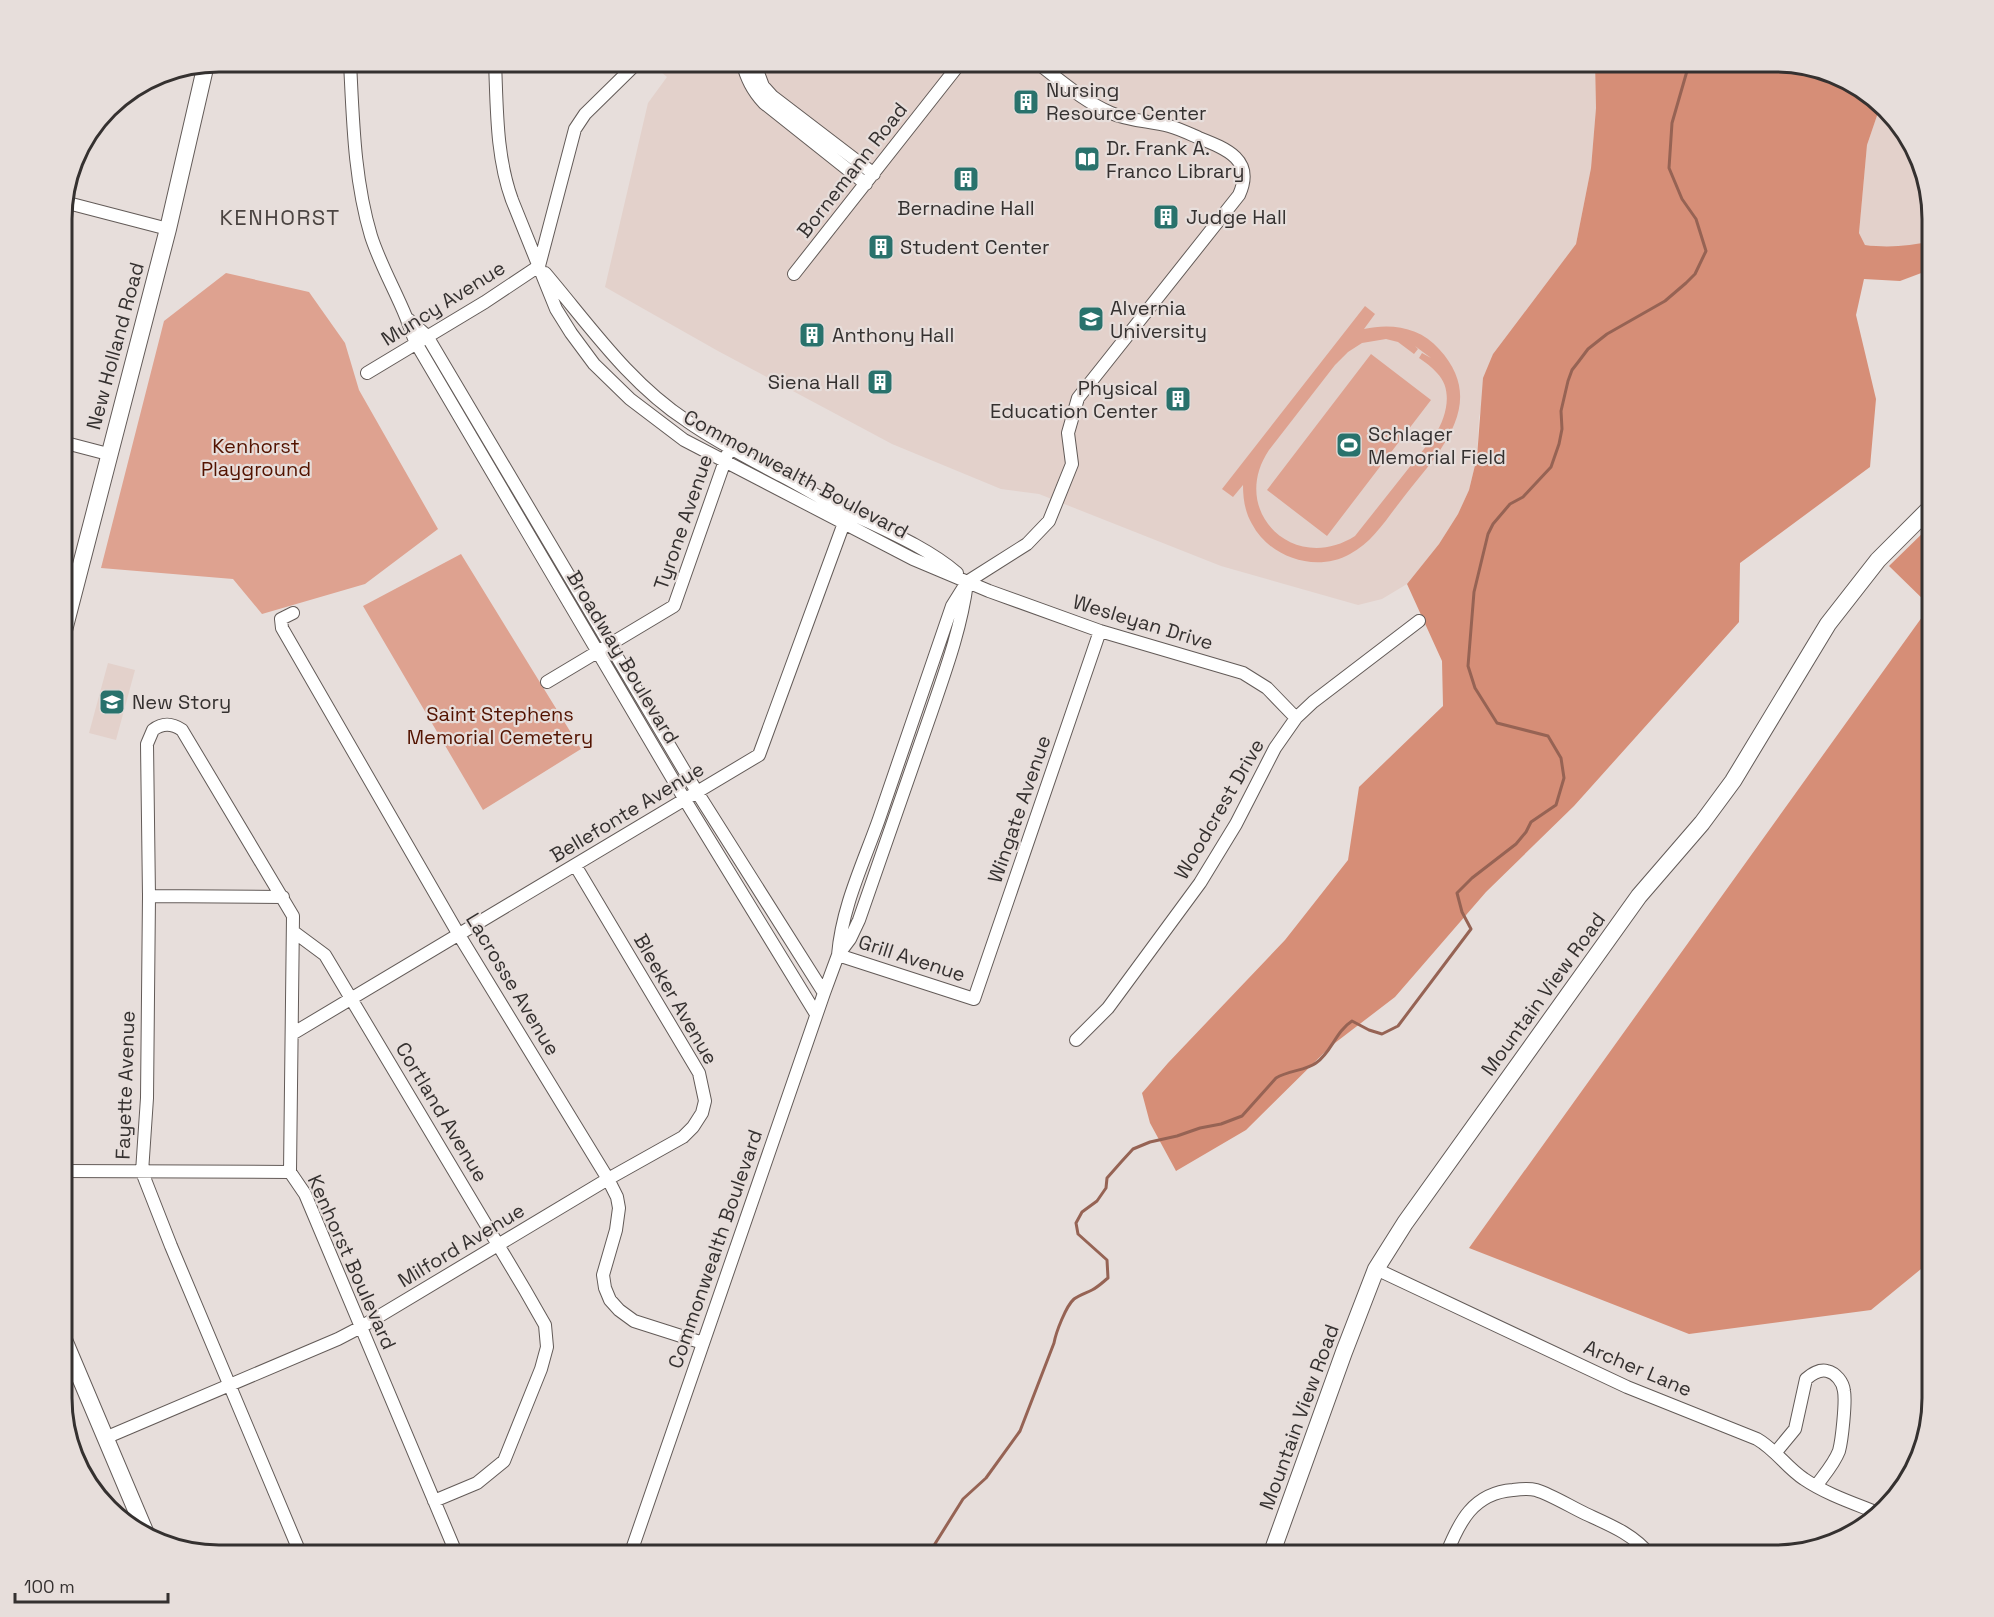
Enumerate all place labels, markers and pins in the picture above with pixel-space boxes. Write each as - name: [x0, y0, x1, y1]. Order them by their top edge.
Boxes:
- place label: Nursing Resource Center: [1046, 77, 1207, 126]
- building icon: Nursing Resource Center: [1011, 87, 1041, 117]
- place label: Dr. Frank A. Franco Library: [1106, 135, 1244, 184]
- library icon: Dr. Frank A. Franco Library: [1072, 144, 1102, 174]
- building icon: Bernadine Hall: [951, 164, 981, 194]
- place label: Bernadine Hall: [897, 195, 1035, 221]
- building icon: Judge Hall: [1151, 202, 1181, 232]
- place label: Judge Hall: [1186, 204, 1287, 230]
- building icon: Student Center: [866, 232, 896, 262]
- place label: Student Center: [900, 234, 1050, 260]
- place label: Alvernia University: [1110, 295, 1207, 344]
- school or university icon: Alvernia University: [1076, 304, 1106, 334]
- building icon: Anthony Hall: [797, 320, 827, 350]
- place label: Anthony Hall: [832, 322, 954, 348]
- building icon: Siena Hall: [865, 367, 895, 397]
- place label: Siena Hall: [768, 369, 860, 395]
- place label: Physical Education Center: [990, 375, 1158, 424]
- building icon: Physical Education Center: [1163, 384, 1193, 414]
- place label: Schlager Memorial Field: [1368, 421, 1506, 470]
- sports icon: Schlager Memorial Field: [1334, 430, 1364, 460]
- school or university icon: New Story: [97, 687, 127, 717]
- place label: New Story: [132, 689, 231, 715]

